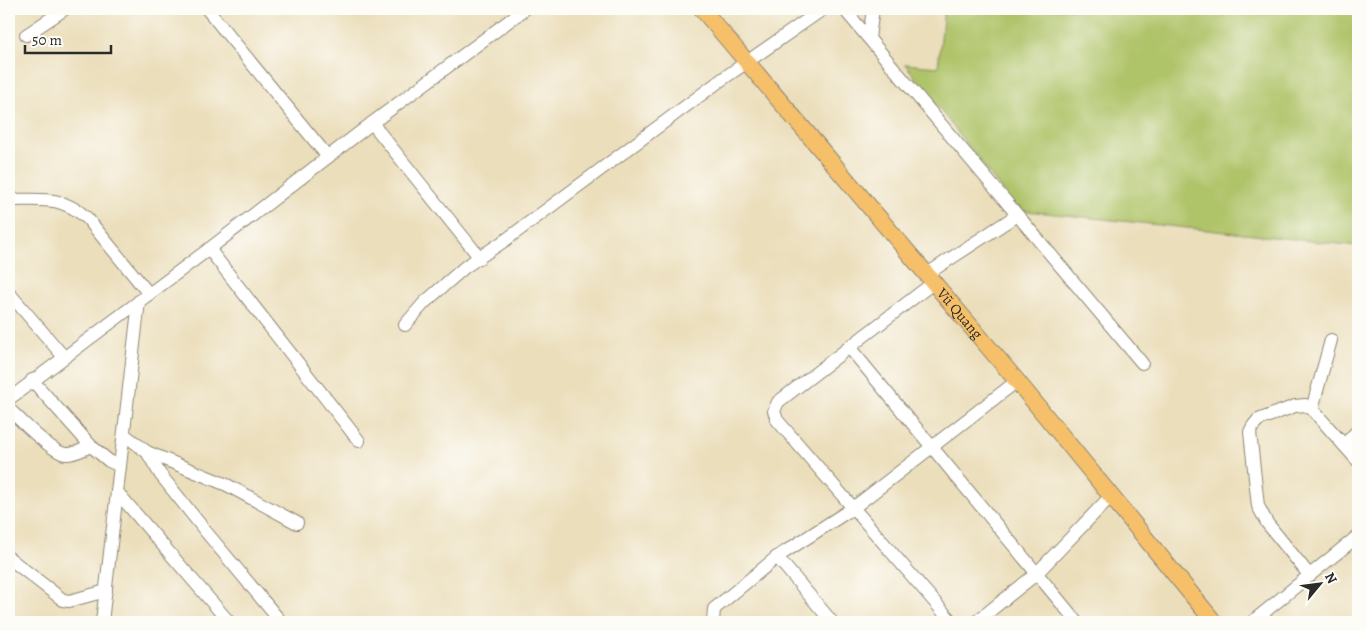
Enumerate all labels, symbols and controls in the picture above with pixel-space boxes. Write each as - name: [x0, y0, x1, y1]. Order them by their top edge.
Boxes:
- scale bar: [25, 22, 111, 54]
- text: 50 m: [32, 30, 62, 50]
- street label: Vũ Quang: [932, 283, 987, 344]
- north arrow: [1294, 558, 1344, 608]
- text: N: [1320, 569, 1342, 587]

